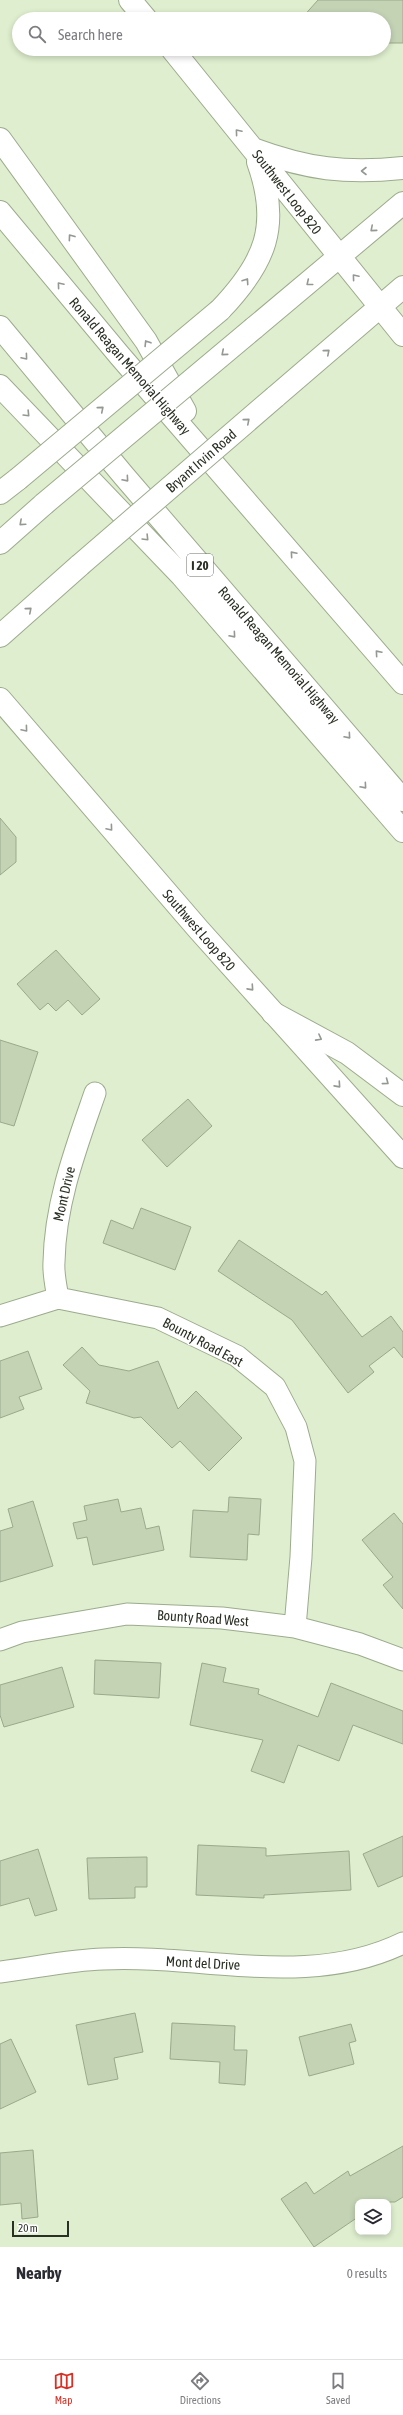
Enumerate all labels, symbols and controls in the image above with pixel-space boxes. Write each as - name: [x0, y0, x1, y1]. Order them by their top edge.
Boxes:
- search box: [12, 12, 391, 56]
- icon: search: [26, 23, 48, 45]
- text: Search here: [58, 26, 123, 43]
- one-way arrow: [236, 129, 243, 136]
- street label: Southwest Loop 820: [249, 147, 325, 238]
- one-way arrow: [361, 167, 367, 175]
- one-way arrow: [371, 224, 378, 231]
- one-way arrow: [69, 234, 76, 241]
- one-way arrow: [352, 274, 359, 281]
- one-way arrow: [306, 278, 314, 285]
- one-way arrow: [241, 279, 248, 286]
- one-way arrow: [58, 282, 65, 289]
- street label: Ronald Reagan Memorial Highway: [66, 294, 194, 438]
- one-way arrow: [144, 340, 151, 347]
- one-way arrow: [221, 349, 228, 356]
- one-way arrow: [322, 349, 330, 356]
- one-way arrow: [20, 353, 27, 360]
- one-way arrow: [97, 406, 104, 413]
- one-way arrow: [22, 409, 30, 417]
- one-way arrow: [243, 418, 250, 425]
- street label: Bryant Irvin Road: [163, 426, 239, 496]
- one-way arrow: [122, 474, 129, 481]
- one-way arrow: [19, 519, 27, 526]
- one-way arrow: [141, 533, 148, 541]
- one-way arrow: [290, 552, 297, 559]
- road number: I 20: [187, 554, 213, 576]
- street label: Ronald Reagan Memorial Highway: [215, 583, 343, 727]
- one-way arrow: [25, 607, 32, 614]
- one-way arrow: [228, 630, 235, 637]
- one-way arrow: [375, 650, 382, 658]
- one-way arrow: [21, 724, 28, 731]
- one-way arrow: [344, 731, 351, 739]
- one-way arrow: [359, 781, 366, 789]
- one-way arrow: [105, 823, 112, 830]
- street label: Southwest Loop 820: [159, 886, 239, 974]
- one-way arrow: [246, 984, 253, 991]
- one-way arrow: [315, 1033, 323, 1041]
- one-way arrow: [382, 1078, 389, 1085]
- one-way arrow: [333, 1080, 340, 1088]
- street label: Mont Drive: [50, 1165, 78, 1223]
- street label: Bounty Road East: [160, 1314, 246, 1370]
- street label: Bounty Road West: [156, 1607, 250, 1629]
- street label: Mont del Drive: [165, 1953, 241, 1973]
- map controls: [355, 2199, 391, 2235]
- button: layers: [355, 2199, 391, 2235]
- scale bar: [12, 2219, 69, 2238]
- text: 20 m: [18, 2222, 38, 2234]
- text: Nearby: [16, 2263, 62, 2283]
- text: 0 results: [347, 2266, 387, 2281]
- tab: Map: [53, 2370, 75, 2406]
- tab: Directions: [180, 2370, 221, 2406]
- tab: Saved: [326, 2370, 350, 2406]

